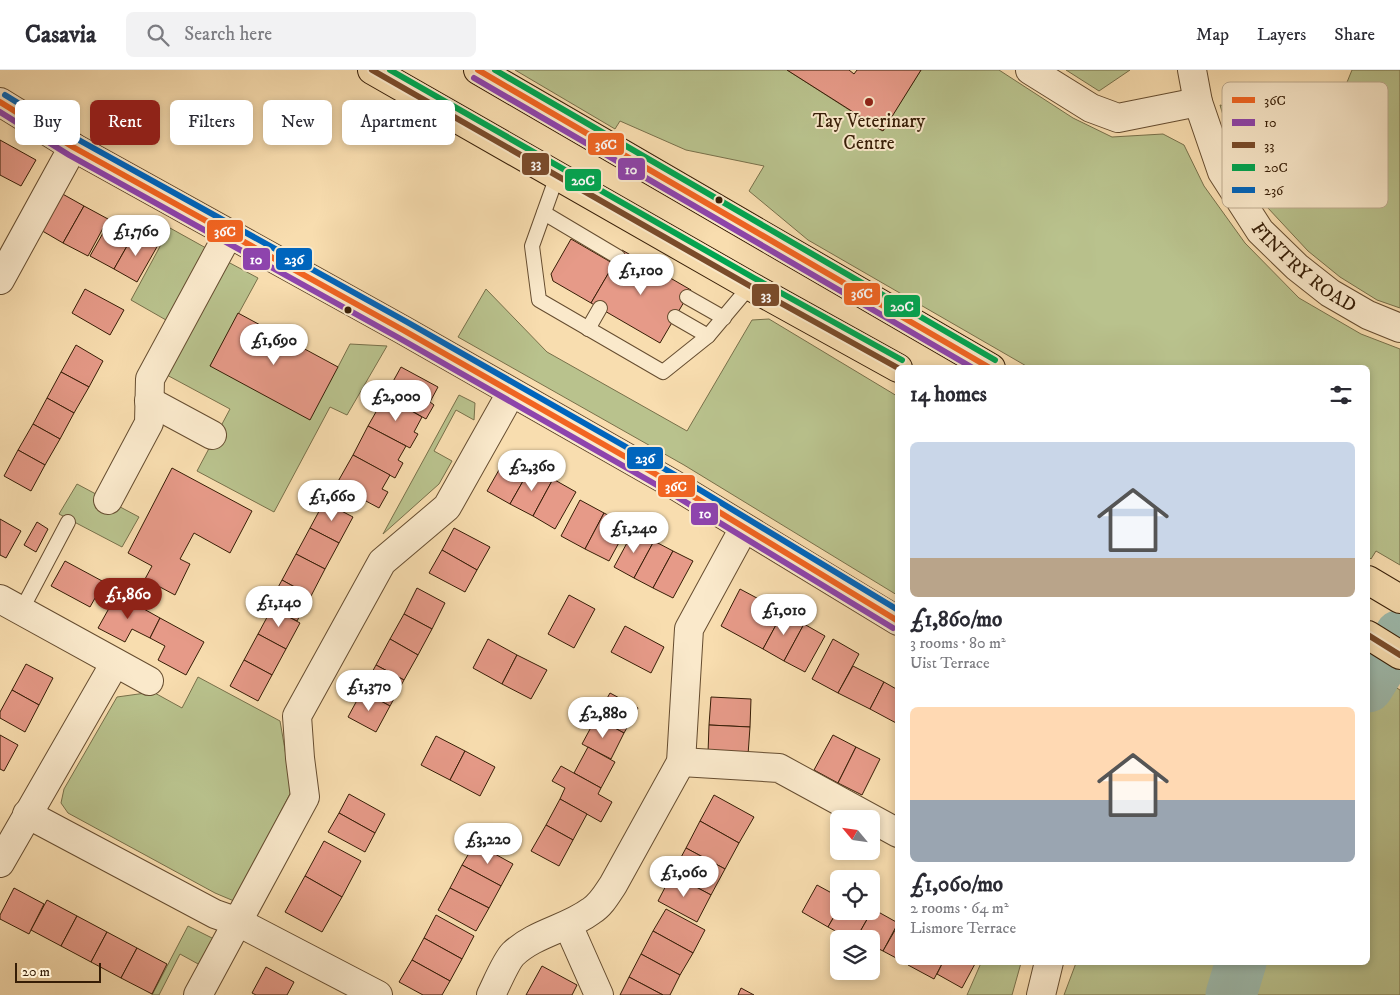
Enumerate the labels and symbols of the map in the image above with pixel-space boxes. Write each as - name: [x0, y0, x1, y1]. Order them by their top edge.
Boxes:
- legend: [1222, 82, 1388, 208]
- text: 36C: [1264, 92, 1286, 110]
- marker: Tay Veterinary Centre: [863, 96, 875, 108]
- place label: Tay Veterinary Centre: [813, 110, 926, 155]
- text: 10: [1264, 114, 1277, 132]
- line badge: 36C: [587, 132, 625, 156]
- text: 36C: [595, 136, 617, 154]
- text: 33: [1264, 137, 1274, 155]
- line badge: 33: [521, 152, 550, 176]
- text: 33: [531, 155, 541, 173]
- line badge: 10: [617, 157, 646, 181]
- text: 20C: [1264, 159, 1288, 177]
- text: 10: [625, 161, 638, 179]
- line badge: 20C: [564, 168, 602, 192]
- text: 20C: [571, 172, 595, 190]
- text: 236: [1264, 182, 1284, 200]
- unlabelled marker: [714, 195, 724, 205]
- pin: £1,760: [95, 214, 177, 257]
- street label: FINTRY ROAD: [1246, 218, 1361, 317]
- line badge: 36C: [206, 219, 244, 243]
- text: 36C: [214, 223, 236, 241]
- line badge: 10: [242, 247, 271, 271]
- line badge: 236: [275, 247, 313, 271]
- text: 10: [250, 251, 263, 269]
- text: 236: [284, 251, 304, 269]
- pin: £1,100: [600, 254, 682, 296]
- line badge: 36C: [843, 282, 881, 306]
- line badge: 33: [751, 283, 780, 307]
- text: 36C: [851, 285, 873, 303]
- text: 33: [761, 287, 771, 305]
- line badge: 20C: [883, 294, 921, 318]
- text: 20C: [890, 298, 914, 316]
- unlabelled marker: [343, 305, 353, 315]
- pin: £1,690: [233, 324, 315, 366]
- pin: £2,000: [355, 380, 437, 422]
- line badge: 236: [626, 446, 664, 470]
- pin: £2,360: [491, 450, 573, 492]
- text: 236: [635, 450, 655, 468]
- line badge: 36C: [657, 474, 696, 498]
- text: 36C: [665, 478, 687, 496]
- pin: £1,660: [291, 480, 373, 522]
- line badge: 10: [690, 502, 719, 526]
- text: 10: [699, 505, 712, 523]
- pin: £1,240: [593, 512, 675, 554]
- pin: £1,860: [87, 578, 169, 620]
- pin: £1,140: [238, 586, 320, 628]
- pin: £1,010: [743, 594, 825, 636]
- pin: £1,370: [328, 670, 410, 712]
- pin: £2,880: [562, 696, 644, 739]
- north arrow: [830, 810, 880, 860]
- pin: £3,220: [447, 822, 529, 865]
- pin: £1,060: [643, 856, 725, 898]
- scale bar: [15, 960, 101, 983]

